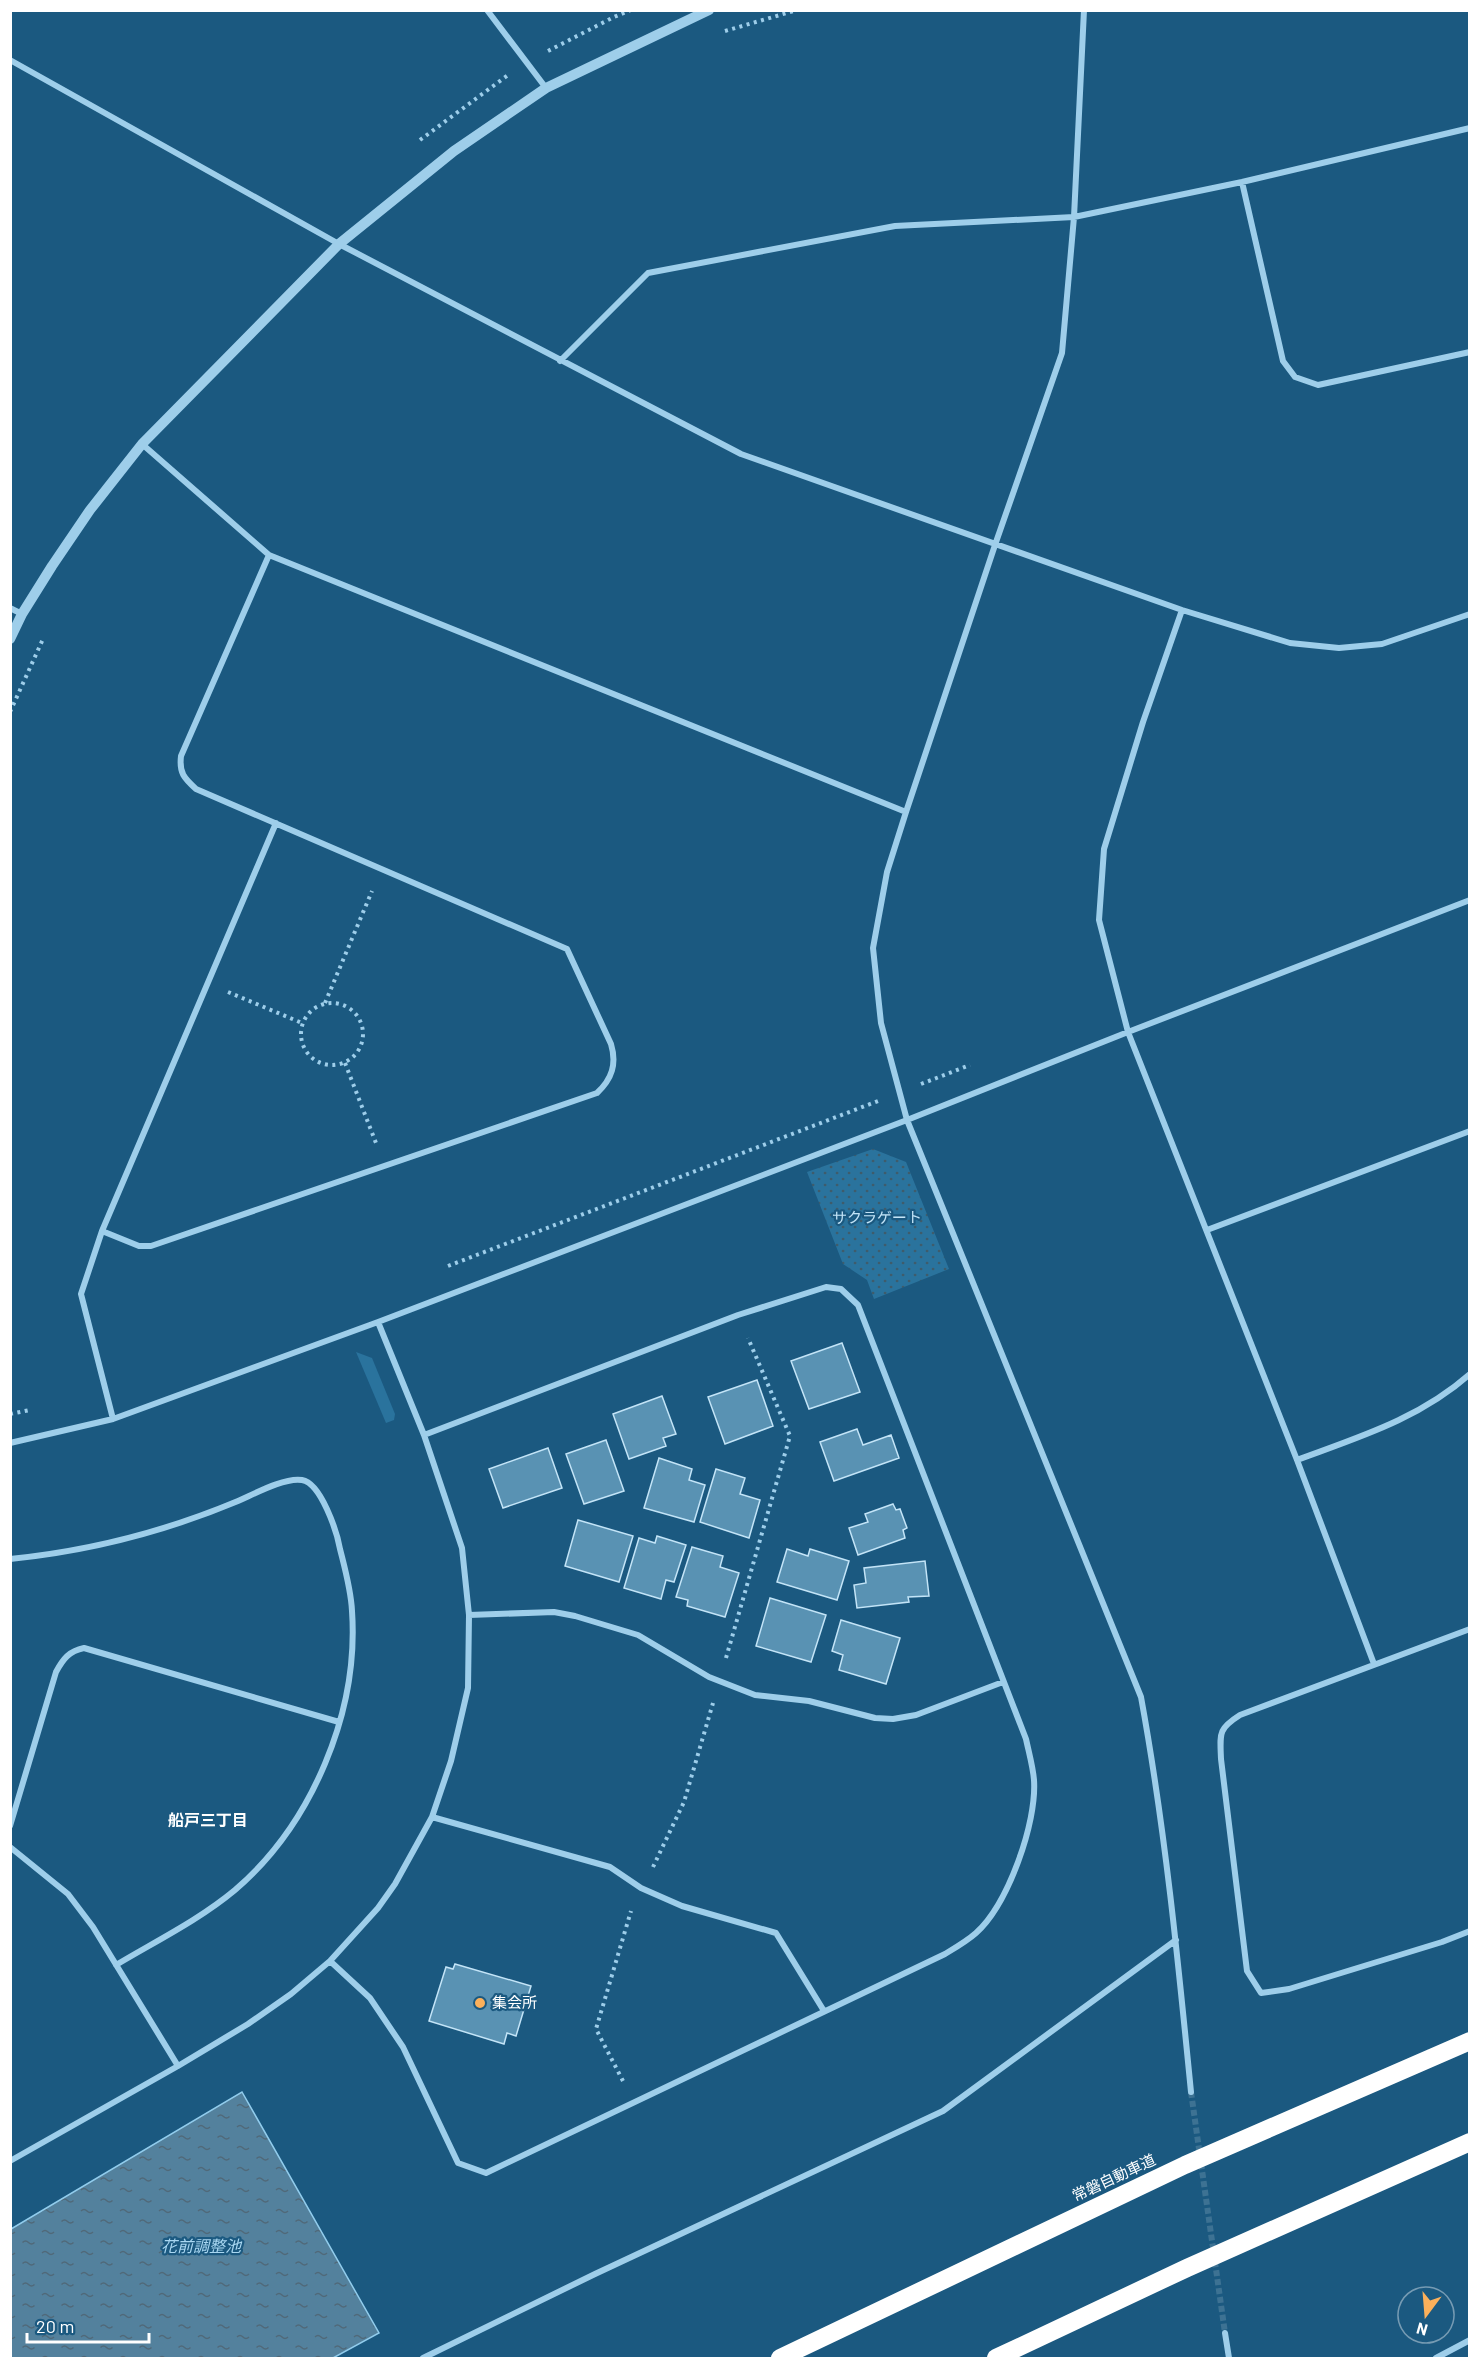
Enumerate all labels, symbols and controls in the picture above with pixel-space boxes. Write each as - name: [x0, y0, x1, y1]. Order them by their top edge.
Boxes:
- park label: サクラゲート: [832, 1208, 922, 1226]
- district label: 船戸三丁目: [168, 1810, 248, 1829]
- place label: 集会所: [492, 1993, 537, 2011]
- marker: 集会所: [473, 1996, 487, 2010]
- street label: 常磐自動車道: [1069, 2150, 1158, 2204]
- water label: 花前調整池: [161, 2236, 243, 2255]
- north arrow: [1396, 2285, 1456, 2345]
- scale bar: [27, 2306, 148, 2344]
- text: 20 m: [36, 2315, 74, 2337]
- text: N: [1414, 2319, 1429, 2340]

